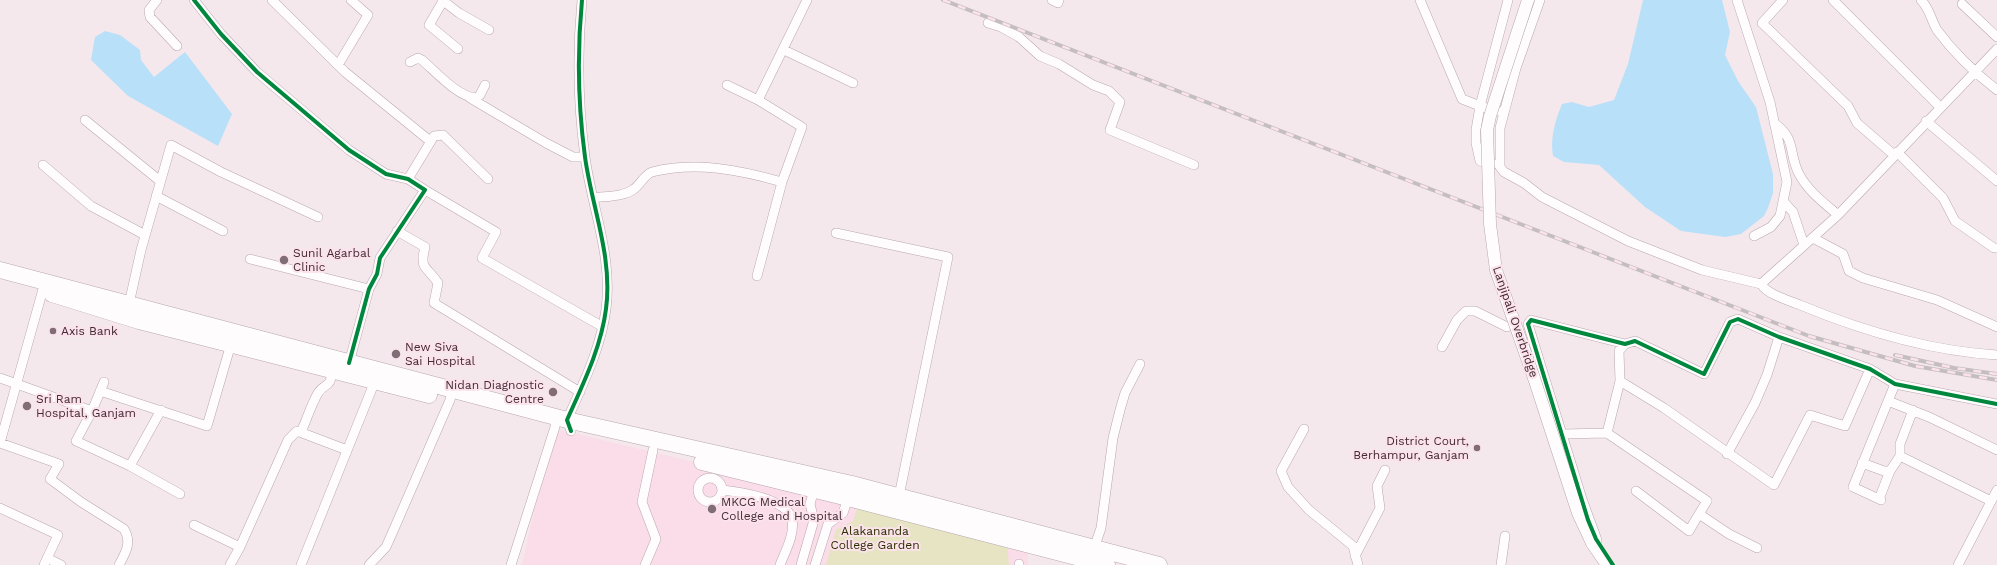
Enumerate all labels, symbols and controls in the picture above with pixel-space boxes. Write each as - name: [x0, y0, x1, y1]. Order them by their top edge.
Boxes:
- place label: Sunil Agarbal Clinic: [293, 246, 370, 274]
- marker: Sunil Agarbal Clinic: [278, 254, 290, 266]
- street label: Lanjipali Overbridge: [1489, 265, 1541, 379]
- place label: Axis Bank: [61, 324, 118, 338]
- marker: Axis Bank: [48, 326, 58, 336]
- place label: New Siva Sai Hospital: [405, 340, 475, 368]
- marker: New Siva Sai Hospital: [390, 348, 402, 360]
- place label: Nidan Diagnostic Centre: [445, 378, 544, 406]
- marker: Nidan Diagnostic Centre: [547, 386, 559, 398]
- place label: Sri Ram Hospital, Ganjam: [36, 392, 136, 420]
- marker: Sri Ram Hospital, Ganjam: [21, 400, 33, 412]
- place label: District Court, Berhampur, Ganjam: [1353, 434, 1469, 462]
- marker: District Court, Berhampur, Ganjam: [1472, 443, 1482, 453]
- place label: MKCG Medical College and Hospital: [721, 495, 842, 523]
- marker: MKCG Medical College and Hospital: [706, 503, 718, 515]
- park label: Alakananda College Garden: [830, 524, 920, 552]

